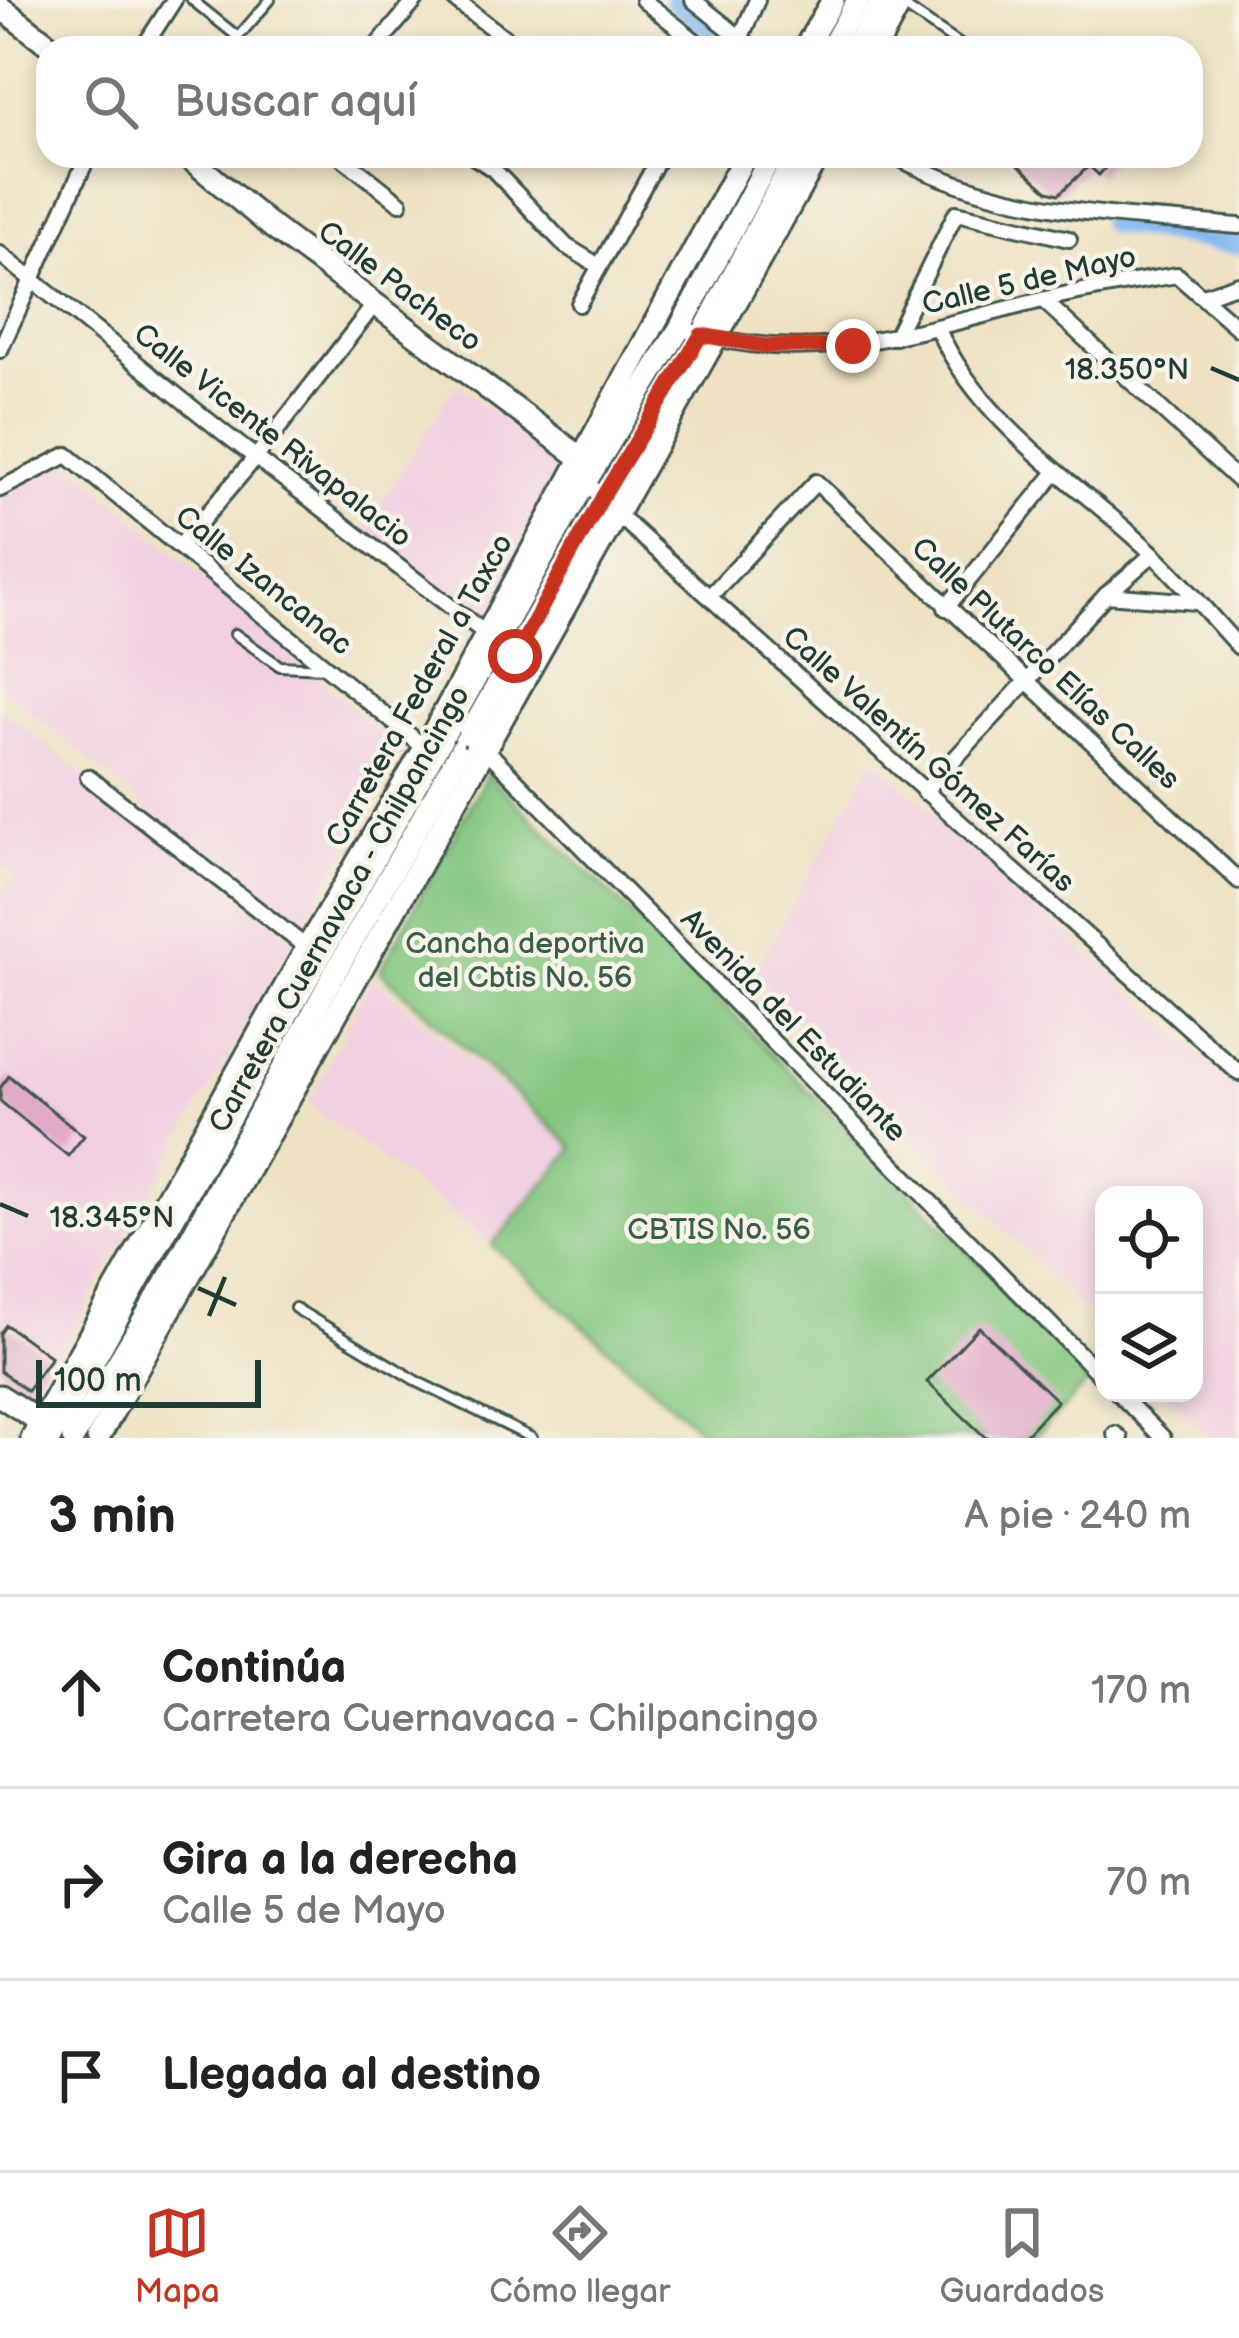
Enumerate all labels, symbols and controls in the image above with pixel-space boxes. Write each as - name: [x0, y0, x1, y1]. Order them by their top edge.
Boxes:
- search box: [36, 36, 1203, 168]
- icon: search: [78, 69, 144, 135]
- text: Buscar aquí: [174, 75, 417, 130]
- street label: Calle Pacheco: [311, 214, 488, 360]
- street label: Calle 5 de Mayo: [919, 239, 1140, 323]
- street label: Calle Vicente Rivapalacio: [126, 316, 419, 556]
- route end: [826, 319, 880, 373]
- text: 18.350°N: [1065, 352, 1189, 388]
- street label: Calle Izancanac: [168, 498, 359, 663]
- street label: Carretera Federal a Taxco: [319, 528, 521, 853]
- street label: Calle Plutarco Elías Calles: [904, 530, 1187, 798]
- street label: Calle Valentín Gómez Farías: [775, 619, 1082, 901]
- route start: [488, 629, 542, 683]
- street label: Carretera Cuernavaca - Chilpancingo: [202, 680, 478, 1139]
- street label: Avenida del Estudiante: [673, 902, 914, 1150]
- park label: Cancha deportiva del Cbtis No. 56: [405, 926, 645, 996]
- map controls: [1095, 1186, 1203, 1402]
- button: locate: [1095, 1186, 1203, 1294]
- text: 18.345°N: [50, 1200, 174, 1236]
- park label: CBTIS No. 56: [627, 1212, 811, 1248]
- button: layers: [1095, 1294, 1203, 1402]
- scale bar: [36, 1354, 261, 1407]
- text: 100 m: [54, 1361, 142, 1401]
- text: 3 min: [48, 1486, 176, 1547]
- text: A pie · 240 m: [964, 1493, 1191, 1540]
- text: Continúa: [162, 1641, 346, 1696]
- icon: ahead: [48, 1659, 114, 1725]
- text: 170 m: [1091, 1668, 1191, 1715]
- text: Carretera Cuernavaca - Chilpancingo: [162, 1696, 819, 1743]
- text: Gira a la derecha: [162, 1833, 518, 1888]
- icon: right: [48, 1851, 114, 1917]
- text: 70 m: [1106, 1860, 1191, 1907]
- text: Calle 5 de Mayo: [162, 1888, 446, 1935]
- icon: arrive: [48, 2043, 114, 2109]
- text: Llegada al destino: [162, 2048, 541, 2103]
- tab: Mapa: [135, 2200, 220, 2312]
- tab: Cómo llegar: [489, 2200, 670, 2312]
- tab: Guardados: [940, 2200, 1104, 2312]

